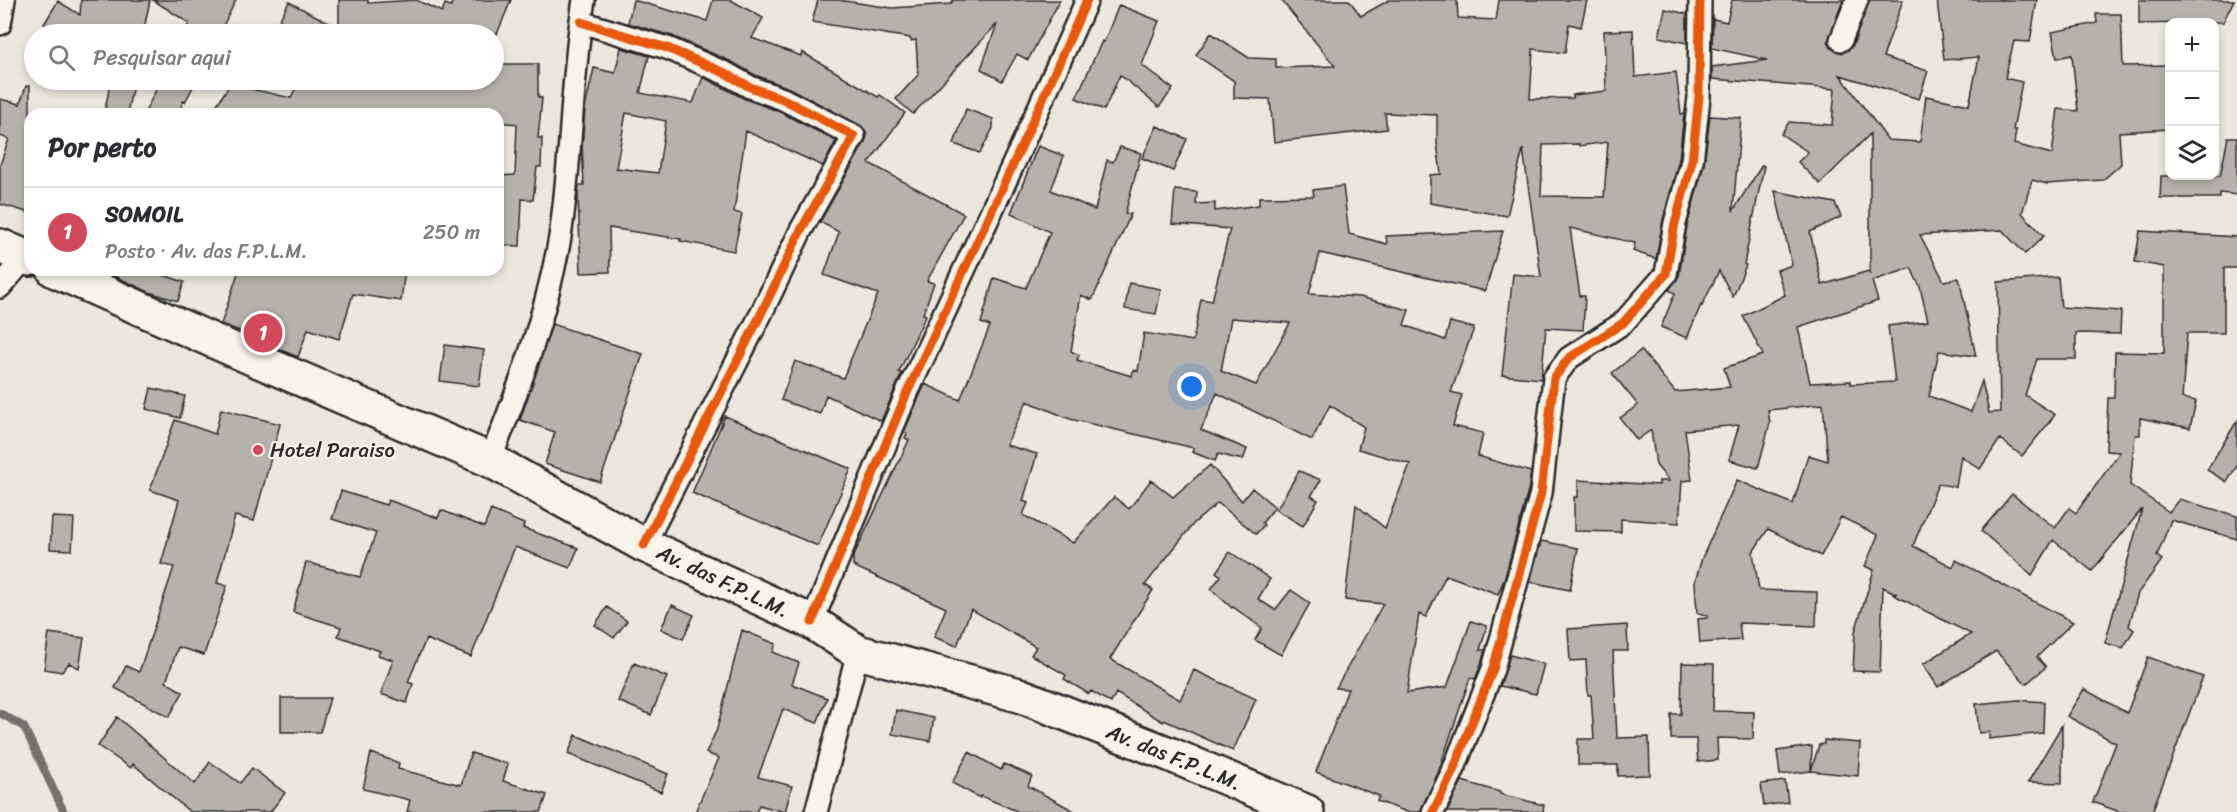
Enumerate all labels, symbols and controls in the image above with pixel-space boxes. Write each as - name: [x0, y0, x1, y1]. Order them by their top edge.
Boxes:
- map controls: [2165, 18, 2219, 180]
- button: +: [2165, 18, 2219, 72]
- search box: [24, 24, 504, 90]
- text: Pesquisar aqui: [93, 38, 231, 77]
- icon: search: [45, 41, 78, 74]
- button: −: [2165, 72, 2219, 126]
- text: Por perto: [48, 124, 156, 170]
- button: layers: [2165, 126, 2219, 180]
- text: SOMOIL: [105, 195, 183, 234]
- text: 1: [63, 215, 72, 250]
- text: 250 m: [423, 215, 480, 250]
- text: Posto · Av. das F.P.L.M.: [105, 234, 308, 269]
- pin: 1: [244, 310, 282, 356]
- your location: [1177, 372, 1206, 401]
- place label: Hotel Paraiso: [270, 431, 395, 469]
- marker: Hotel Paraiso: [251, 443, 265, 457]
- street label: Av. das F.P.L.M.: [649, 533, 796, 628]
- street label: Av. das F.P.L.M.: [1100, 712, 1248, 801]

